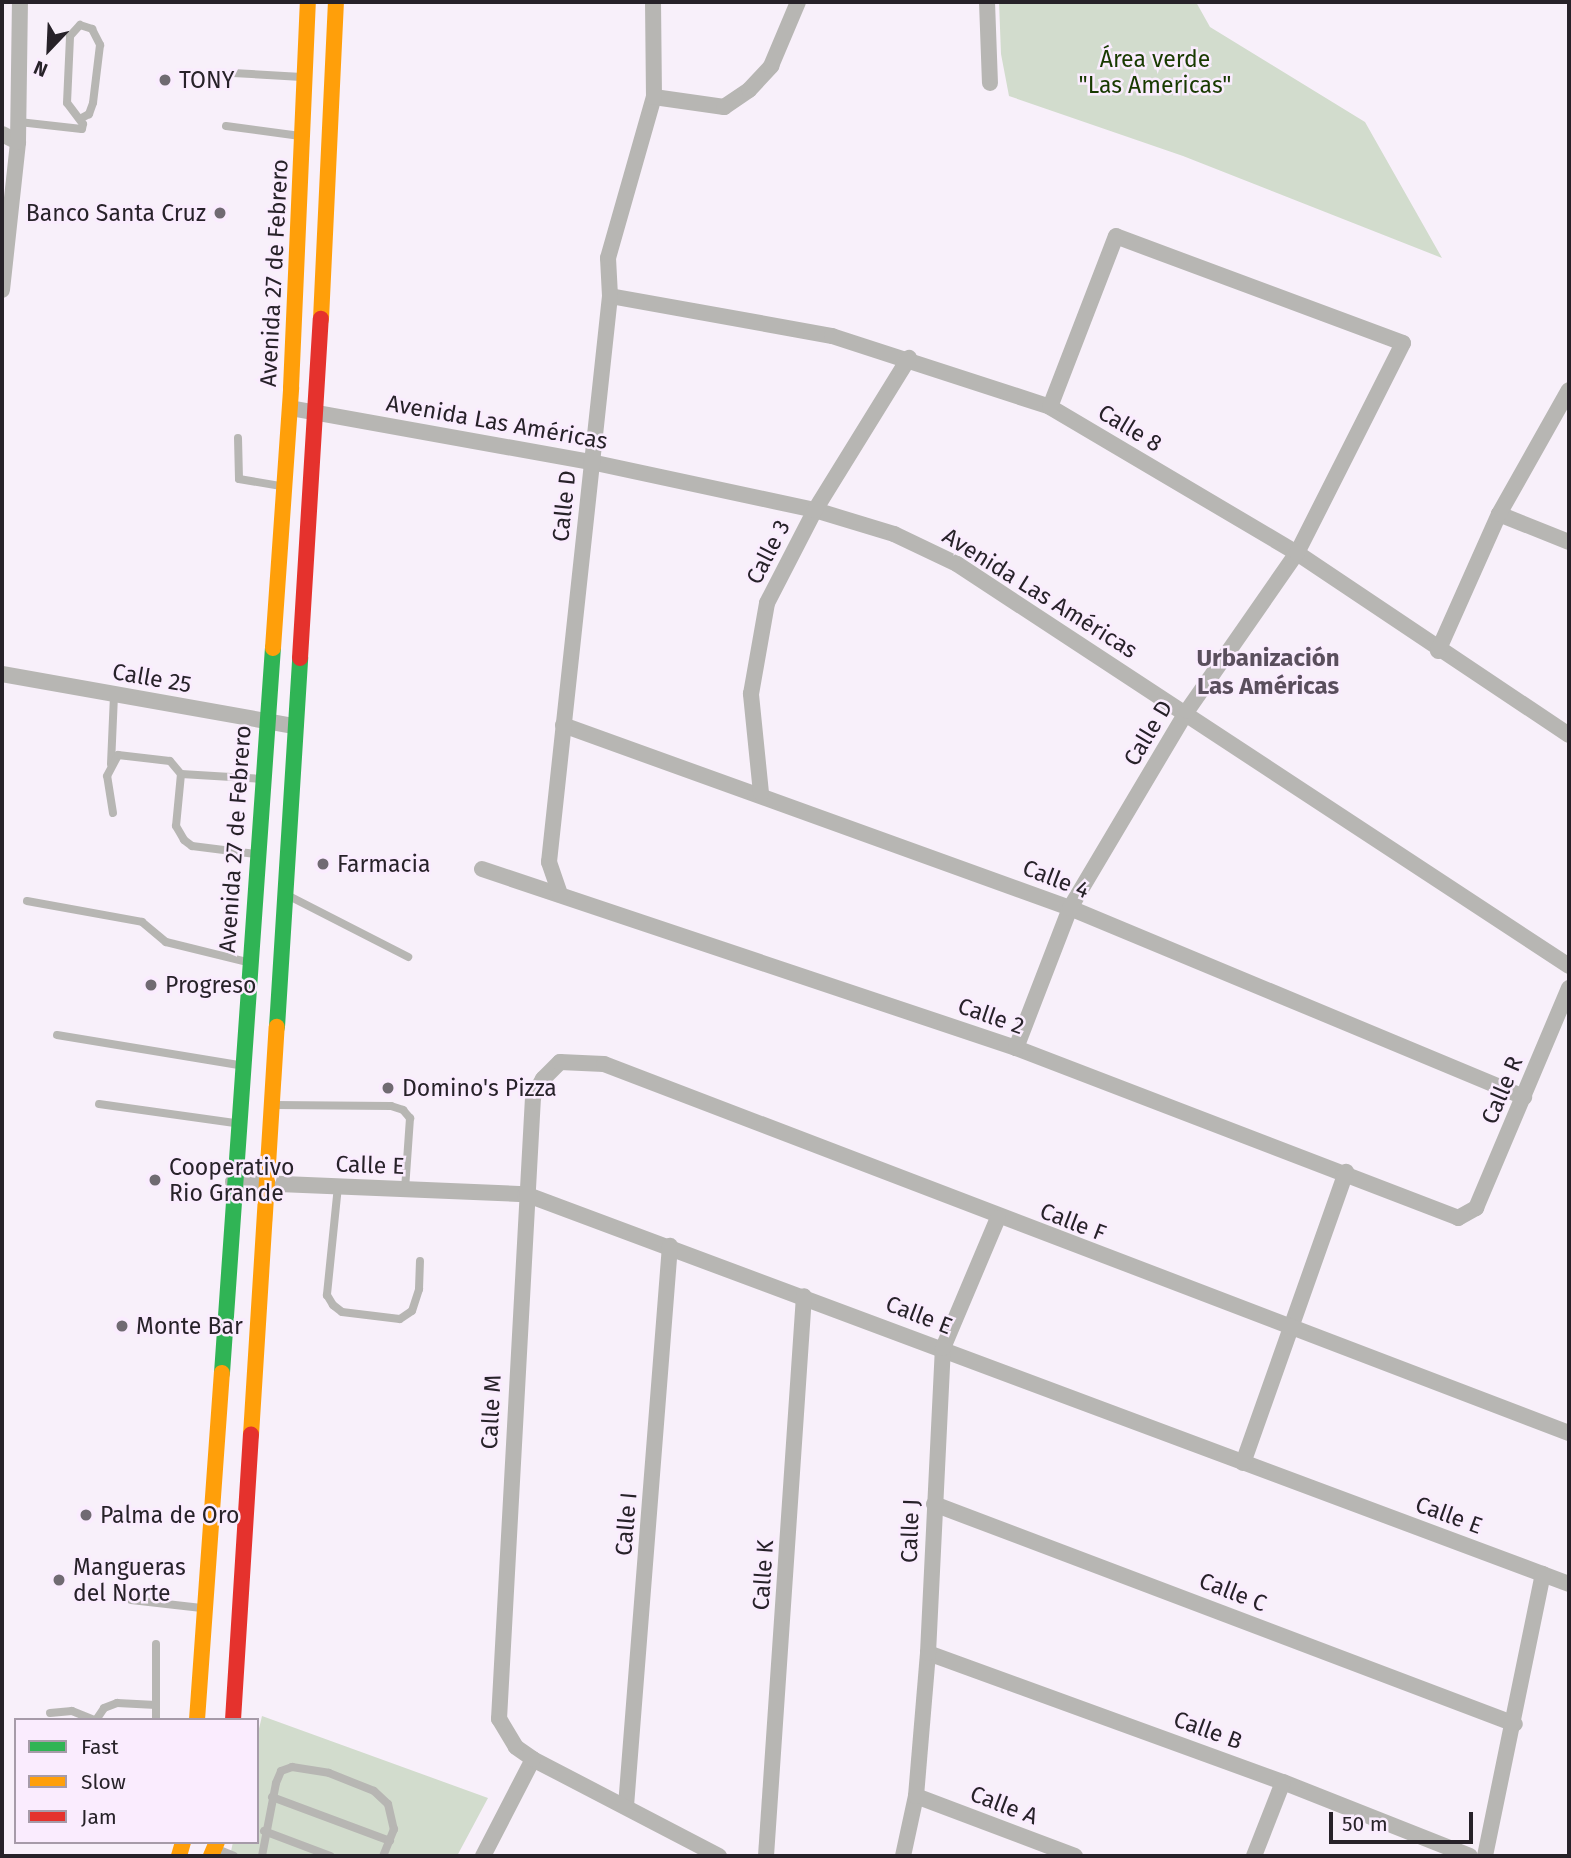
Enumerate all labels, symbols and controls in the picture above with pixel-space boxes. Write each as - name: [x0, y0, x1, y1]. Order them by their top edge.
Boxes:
- north arrow: [14, 14, 84, 84]
- park label: Área verde "Las Americas": [1079, 45, 1231, 99]
- text: N: [30, 56, 51, 82]
- place label: TONY: [179, 66, 234, 94]
- marker: TONY: [157, 72, 173, 88]
- street label: Avenida 27 de Febrero: [254, 158, 294, 388]
- place label: Banco Santa Cruz: [26, 199, 206, 227]
- marker: Banco Santa Cruz: [212, 205, 228, 221]
- street label: Avenida Las Américas: [384, 389, 610, 455]
- street label: Calle 8: [1093, 398, 1167, 458]
- street label: Calle D: [547, 469, 581, 543]
- street label: Calle 3: [740, 515, 796, 589]
- street label: Avenida Las Américas: [938, 522, 1142, 664]
- district label: Urbanización Las Américas: [1196, 645, 1340, 701]
- street label: Calle 25: [110, 657, 194, 699]
- street label: Calle D: [1118, 695, 1178, 771]
- street label: Avenida 27 de Febrero: [213, 724, 257, 954]
- place label: Farmacia: [337, 850, 431, 878]
- street label: Calle 4: [1019, 854, 1093, 904]
- marker: Farmacia: [315, 856, 331, 872]
- place label: Progreso: [165, 971, 256, 999]
- marker: Progreso: [143, 977, 159, 993]
- street label: Calle 2: [954, 992, 1028, 1040]
- street label: Calle R: [1475, 1052, 1529, 1128]
- place label: Domino's Pizza: [402, 1074, 557, 1102]
- marker: Domino's Pizza: [380, 1080, 396, 1096]
- street label: Calle E: [335, 1150, 405, 1180]
- place label: Cooperativo Rio Grande: [169, 1153, 295, 1207]
- marker: Cooperativo Rio Grande: [147, 1172, 163, 1188]
- street label: Calle F: [1036, 1197, 1110, 1247]
- street label: Calle E: [882, 1290, 956, 1340]
- place label: Monte Bar: [136, 1312, 243, 1340]
- marker: Monte Bar: [114, 1318, 130, 1334]
- street label: Calle M: [475, 1374, 507, 1450]
- street label: Calle E: [1412, 1490, 1486, 1540]
- street label: Calle I: [609, 1491, 643, 1557]
- street label: Calle J: [895, 1499, 925, 1563]
- place label: Palma de Oro: [100, 1501, 239, 1529]
- marker: Palma de Oro: [78, 1507, 94, 1523]
- street label: Calle K: [747, 1539, 779, 1611]
- place label: Mangueras del Norte: [73, 1553, 186, 1607]
- street label: Calle C: [1195, 1567, 1271, 1617]
- marker: Mangueras del Norte: [51, 1572, 67, 1588]
- street label: Calle B: [1170, 1705, 1246, 1755]
- legend: [14, 1718, 259, 1844]
- text: Fast: [81, 1734, 119, 1760]
- text: Slow: [81, 1769, 126, 1795]
- street label: Calle A: [966, 1780, 1042, 1830]
- scale bar: [1333, 1798, 1476, 1842]
- text: Jam: [81, 1804, 117, 1830]
- text: 50 m: [1342, 1811, 1388, 1837]

